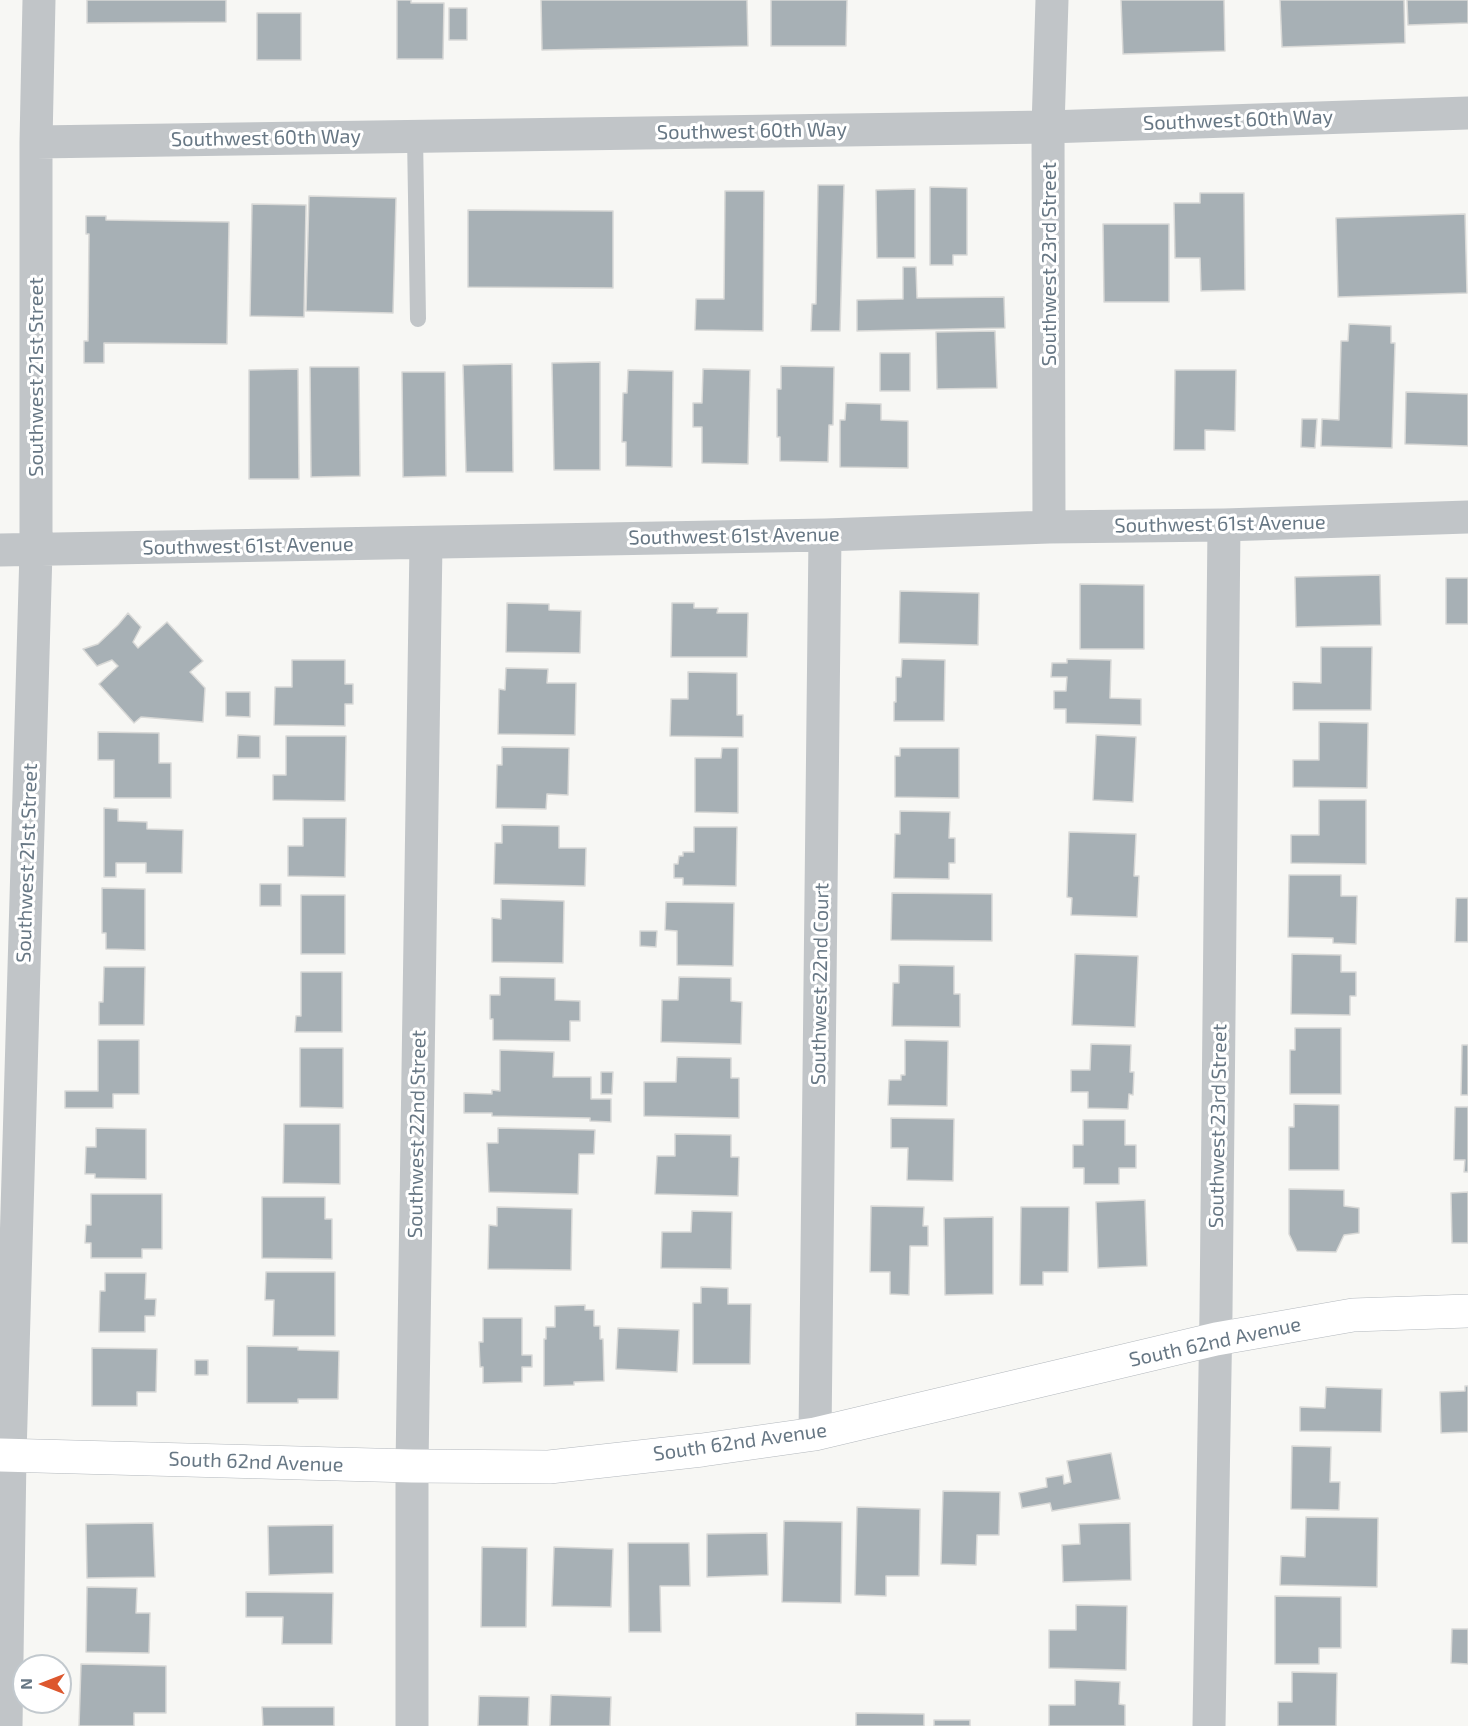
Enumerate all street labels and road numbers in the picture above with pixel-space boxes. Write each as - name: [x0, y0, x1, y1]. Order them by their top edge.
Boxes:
- street label: Southwest 60th Way: [1143, 105, 1333, 135]
- street label: Southwest 60th Way: [657, 117, 847, 145]
- street label: Southwest 60th Way: [171, 124, 361, 152]
- street label: Southwest 23rd Street: [1037, 162, 1061, 366]
- street label: Southwest 21st Street: [24, 277, 48, 477]
- street label: Southwest 61st Avenue: [1114, 510, 1326, 538]
- street label: Southwest 61st Avenue: [628, 522, 840, 550]
- street label: Southwest 61st Avenue: [142, 532, 354, 560]
- street label: Southwest 21st Street: [12, 763, 42, 963]
- street label: Southwest 22nd Court: [806, 883, 834, 1085]
- street label: Southwest 23rd Street: [1204, 1024, 1232, 1228]
- street label: Southwest 22nd Street: [403, 1030, 431, 1238]
- street label: South 62nd Avenue: [1127, 1312, 1303, 1372]
- street label: South 62nd Avenue: [652, 1418, 828, 1466]
- street label: South 62nd Avenue: [168, 1447, 344, 1477]

